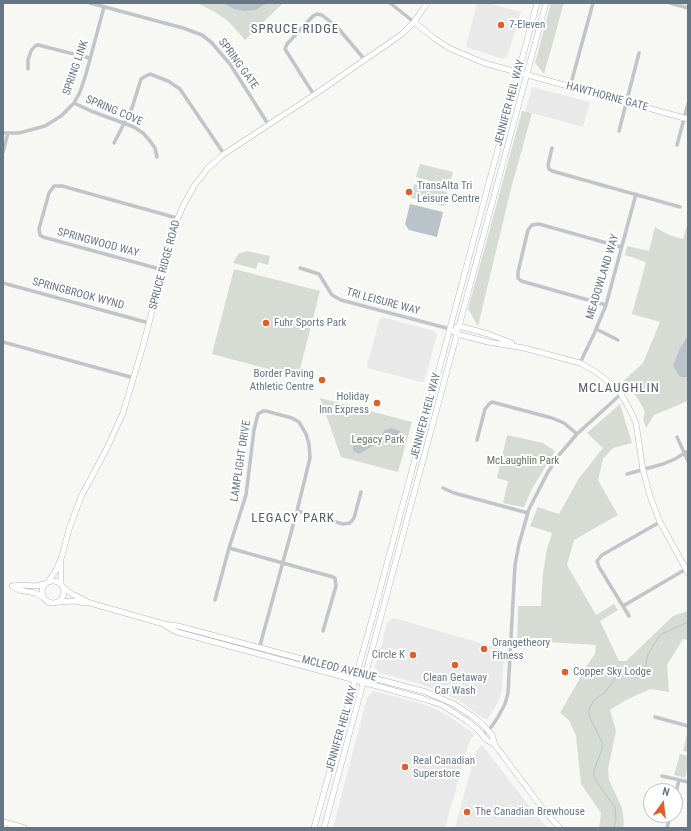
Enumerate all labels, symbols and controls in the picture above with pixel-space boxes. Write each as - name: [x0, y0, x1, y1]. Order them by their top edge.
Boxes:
- place label: 7-Eleven: [509, 18, 545, 32]
- marker: 7-Eleven: [496, 20, 506, 30]
- district label: SPRUCE RIDGE: [251, 22, 339, 38]
- street label: SPRING GATE: [215, 36, 261, 92]
- street label: SPRING LINK: [60, 39, 92, 97]
- street label: JENNIFER HEIL WAY: [492, 58, 528, 148]
- street label: HAWTHORNE GATE: [564, 80, 650, 114]
- street label: SPRING COVE: [84, 93, 144, 129]
- place label: TransAlta Tri Leisure Centre: [417, 179, 480, 205]
- marker: TransAlta Tri Leisure Centre: [404, 187, 414, 197]
- street label: SPRUCE RIDGE ROAD: [147, 219, 183, 311]
- street label: SPRINGWOOD WAY: [56, 226, 140, 260]
- street label: MEADOWLAND WAY: [584, 233, 622, 321]
- street label: SPRINGBROOK WYND: [31, 275, 125, 313]
- street label: TRI LEISURE WAY: [345, 286, 421, 318]
- place label: Fuhr Sports Park: [274, 316, 346, 330]
- marker: Fuhr Sports Park: [261, 318, 271, 328]
- place label: Border Paving Athletic Centre: [250, 367, 314, 393]
- street label: JENNIFER HEIL WAY: [408, 371, 444, 461]
- marker: Border Paving Athletic Centre: [317, 375, 327, 385]
- district label: MCLAUGHLIN: [578, 381, 660, 397]
- place label: Holiday Inn Express: [319, 390, 369, 416]
- marker: Holiday Inn Express: [372, 398, 382, 408]
- street label: LAMPLIGHT DRIVE: [228, 419, 254, 503]
- park label: Legacy Park: [352, 433, 404, 447]
- park label: McLaughlin Park: [487, 454, 559, 468]
- district label: LEGACY PARK: [251, 511, 335, 527]
- place label: Orangetheory Fitness: [492, 636, 550, 662]
- marker: Orangetheory Fitness: [479, 644, 489, 654]
- place label: Circle K: [372, 648, 405, 662]
- marker: Circle K: [408, 650, 418, 660]
- street label: MCLEOD AVENUE: [300, 653, 378, 685]
- marker: Clean Getaway Car Wash: [450, 660, 460, 670]
- place label: Copper Sky Lodge: [573, 665, 651, 679]
- marker: Copper Sky Lodge: [560, 667, 570, 677]
- place label: Clean Getaway Car Wash: [423, 671, 487, 697]
- street label: JENNIFER HEIL WAY: [323, 684, 361, 774]
- place label: Real Canadian Superstore: [413, 754, 475, 780]
- marker: Real Canadian Superstore: [400, 762, 410, 772]
- north arrow: [643, 783, 683, 823]
- text: N: [661, 785, 671, 799]
- place label: The Canadian Brewhouse: [475, 805, 585, 819]
- marker: The Canadian Brewhouse: [462, 807, 472, 817]

